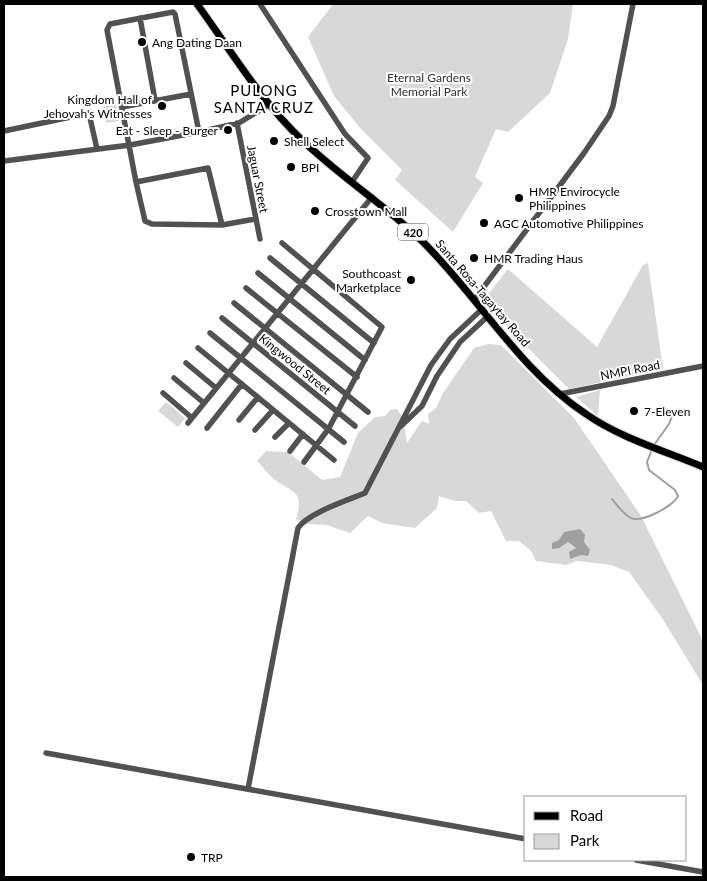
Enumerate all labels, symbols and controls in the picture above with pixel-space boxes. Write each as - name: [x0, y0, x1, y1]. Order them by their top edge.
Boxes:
- place label: Ang Dating Daan: [152, 35, 242, 50]
- marker: Ang Dating Daan: [136, 36, 148, 48]
- park label: Eternal Gardens Memorial Park: [387, 70, 471, 99]
- district label: PULONG SANTA CRUZ: [214, 81, 314, 116]
- place label: Kingdom Hall of Jehovah's Witnesses: [44, 92, 153, 121]
- marker: Kingdom Hall of Jehovah's Witnesses: [156, 100, 168, 112]
- place label: Eat - Sleep - Burger: [116, 123, 219, 138]
- marker: Eat - Sleep - Burger: [222, 124, 234, 136]
- place label: Shell Select: [284, 134, 345, 149]
- marker: Shell Select: [268, 135, 280, 147]
- street label: Jaguar Street: [244, 144, 272, 215]
- place label: BPI: [301, 160, 319, 175]
- marker: BPI: [285, 161, 297, 173]
- place label: HMR Envirocycle Philippines: [529, 184, 620, 213]
- marker: HMR Envirocycle Philippines: [513, 192, 525, 204]
- place label: Crosstown Mall: [325, 204, 407, 219]
- marker: Crosstown Mall: [309, 205, 321, 217]
- place label: AGC Automotive Philippines: [494, 216, 644, 231]
- marker: AGC Automotive Philippines: [478, 217, 490, 229]
- road number: 420: [398, 223, 428, 240]
- street label: Santa Rosa-Tagaytay Road: [432, 236, 534, 350]
- place label: HMR Trading Haus: [484, 251, 583, 266]
- marker: HMR Trading Haus: [468, 252, 480, 264]
- place label: Southcoast Marketplace: [336, 266, 402, 295]
- marker: Southcoast Marketplace: [405, 274, 417, 286]
- street label: Kingwood Street: [256, 330, 334, 398]
- street label: NMPI Road: [599, 357, 661, 383]
- place label: 7-Eleven: [644, 404, 690, 419]
- marker: 7-Eleven: [628, 405, 640, 417]
- legend: [524, 796, 687, 861]
- text: Road: [570, 806, 603, 824]
- text: Park: [570, 831, 600, 849]
- place label: TRP: [201, 850, 223, 865]
- marker: TRP: [185, 851, 197, 863]

